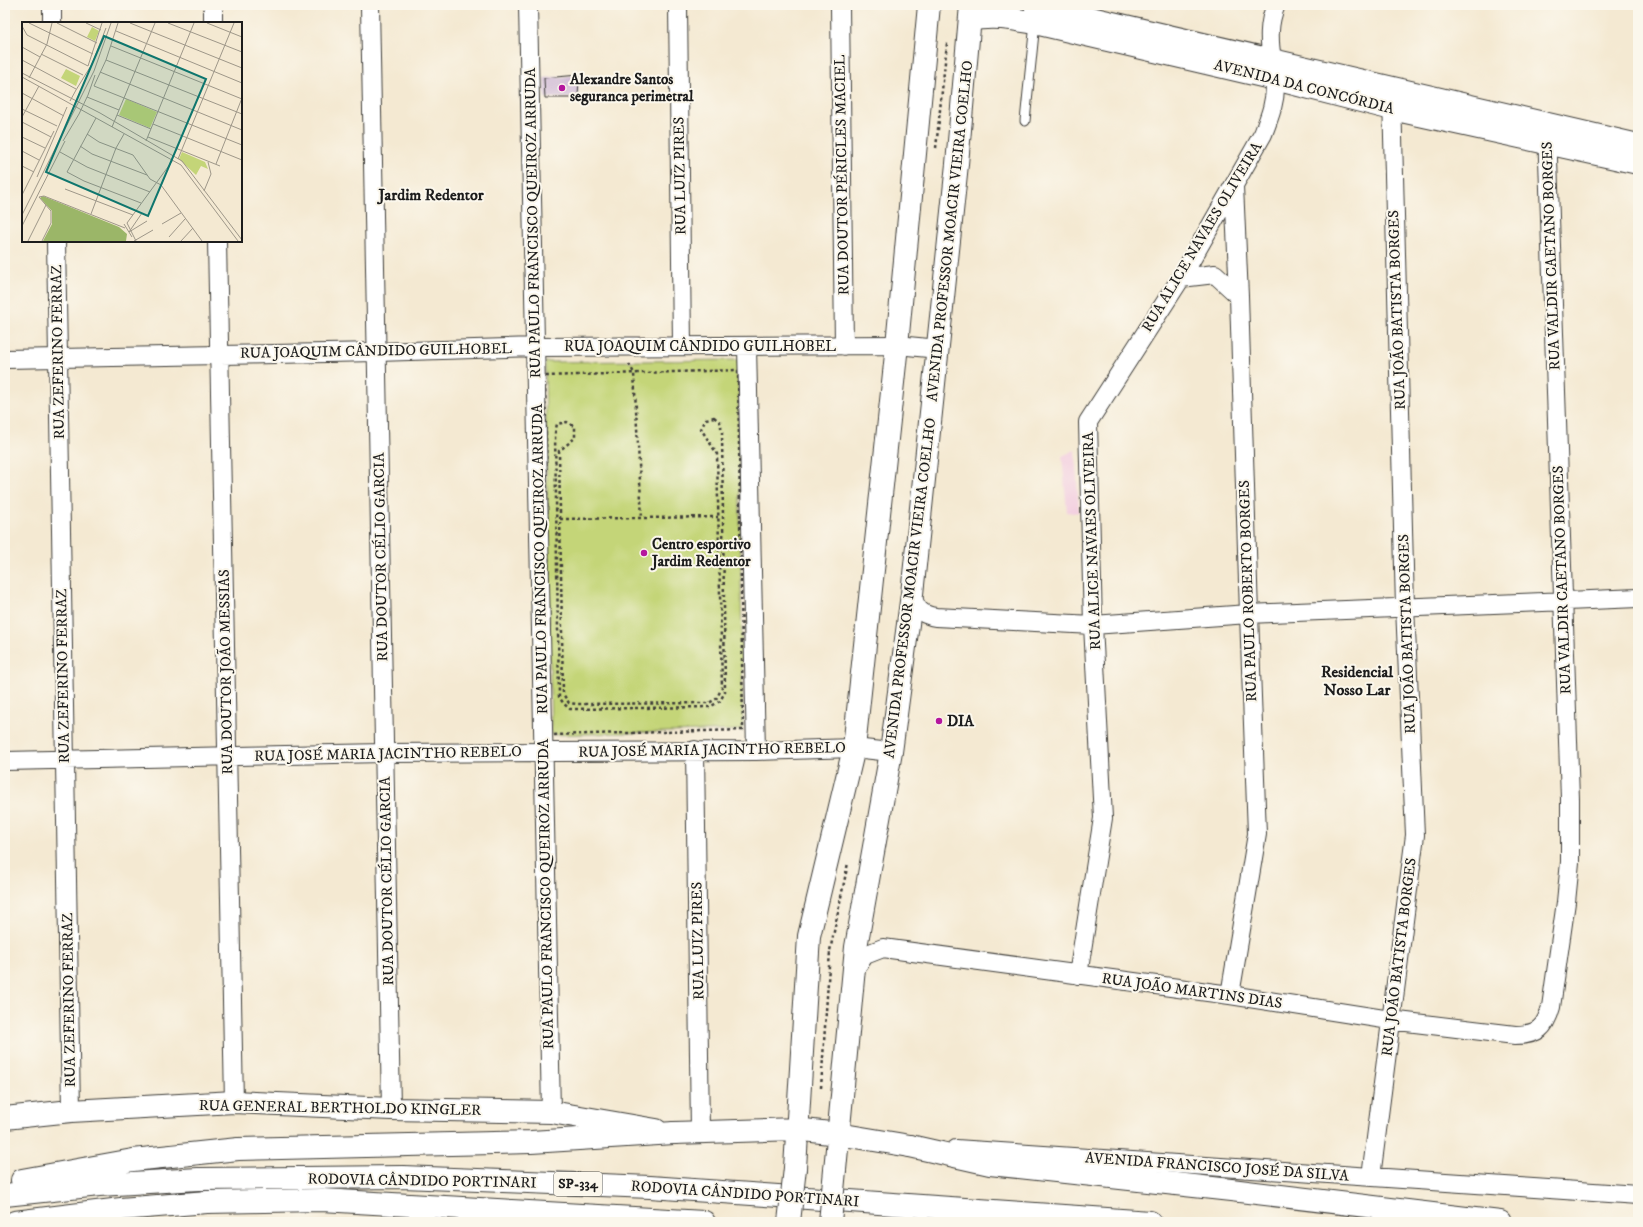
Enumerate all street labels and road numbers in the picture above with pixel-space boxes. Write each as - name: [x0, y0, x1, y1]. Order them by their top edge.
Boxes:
- street label: RUA DOUTOR PÉRICLES MACIEL: [830, 54, 854, 295]
- street label: AVENIDA DA CONCÓRDIA: [1212, 55, 1397, 119]
- street label: AVENIDA PROFESSOR MOACIR VIEIRA COELHO: [923, 60, 977, 402]
- street label: RUA PAULO FRANCISCO QUEIROZ ARRUDA: [521, 67, 545, 378]
- street label: RUA LUIZ PIRES: [669, 117, 691, 235]
- street label: RUA ALICE NAVAES OLIVEIRA: [1138, 138, 1267, 336]
- street label: RUA VALDIR CAETANO BORGES: [1538, 141, 1564, 371]
- street label: RUA JOÃO BATISTA BORGES: [1383, 210, 1410, 410]
- street label: RUA ZEFERINO FERRAZ: [47, 264, 69, 440]
- street label: RUA JOAQUIM CÂNDIDO GUILHOBEL: [564, 336, 836, 356]
- street label: RUA JOAQUIM CÂNDIDO GUILHOBEL: [240, 338, 512, 363]
- street label: RUA PAULO FRANCISCO QUEIROZ ARRUDA: [528, 403, 552, 714]
- street label: AVENIDA PROFESSOR MOACIR VIEIRA COELHO: [880, 417, 940, 759]
- street label: RUA ALICE NAVAES OLIVEIRA: [1079, 431, 1105, 650]
- street label: RUA DOUTOR CÉLIO GARCIA: [370, 452, 392, 662]
- street label: RUA VALDIR CAETANO BORGES: [1549, 465, 1575, 695]
- street label: RUA PAULO ROBERTO BORGES: [1235, 480, 1261, 702]
- street label: RUA JOÃO BATISTA BORGES: [1393, 534, 1420, 734]
- street label: RUA DOUTOR JOÃO MESSIAS: [214, 569, 237, 775]
- street label: RUA ZEFERINO FERRAZ: [52, 588, 74, 764]
- street label: RUA PAULO FRANCISCO QUEIROZ ARRUDA: [534, 738, 558, 1049]
- street label: RUA JOSÉ MARIA JACINTHO REBELO: [578, 738, 846, 762]
- street label: RUA JOSÉ MARIA JACINTHO REBELO: [254, 742, 522, 766]
- street label: RUA DOUTOR CÉLIO GARCIA: [376, 776, 398, 986]
- street label: RUA JOÃO BATISTA BORGES: [1376, 856, 1421, 1057]
- street label: RUA LUIZ PIRES: [687, 882, 709, 1000]
- street label: RUA ZEFERINO FERRAZ: [58, 912, 80, 1088]
- street label: RUA JOÃO MARTINS DIAS: [1101, 968, 1284, 1013]
- street label: RUA GENERAL BERTHOLDO KINGLER: [199, 1096, 481, 1120]
- street label: AVENIDA FRANCISCO JOSÉ DA SILVA: [1084, 1148, 1350, 1186]
- street label: RODOVIA CÂNDIDO PORTINARI: [307, 1169, 537, 1192]
- road number: SP-334: [554, 1172, 602, 1196]
- street label: RODOVIA CÂNDIDO PORTINARI: [630, 1176, 860, 1211]

